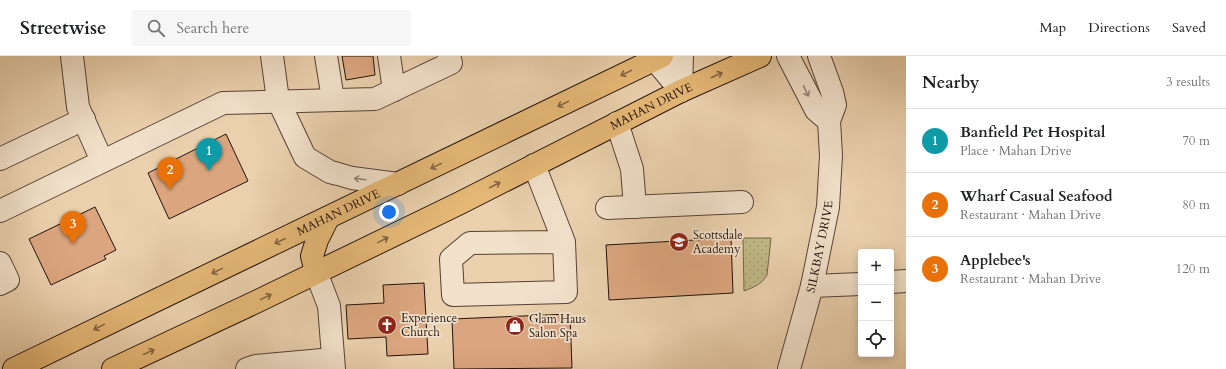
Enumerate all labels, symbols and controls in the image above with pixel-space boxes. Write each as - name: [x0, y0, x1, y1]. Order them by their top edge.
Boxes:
- search box: [131, 10, 411, 46]
- text: Streetwise: [20, 15, 107, 41]
- icon: search: [145, 17, 167, 39]
- text: Search here: [177, 18, 249, 38]
- text: Map: [1040, 18, 1066, 37]
- text: Directions: [1088, 18, 1150, 37]
- text: Saved: [1172, 18, 1206, 37]
- one-way arrow: [621, 70, 633, 77]
- one-way arrow: [711, 71, 723, 78]
- text: Nearby: [922, 71, 979, 94]
- text: 3 results: [1166, 73, 1210, 91]
- street label: MAHAN DRIVE: [607, 79, 695, 134]
- one-way arrow: [803, 85, 810, 97]
- one-way arrow: [557, 101, 569, 108]
- text: Banfield Pet Hospital: [960, 122, 1105, 142]
- text: 1: [932, 132, 938, 150]
- text: 70 m: [1182, 132, 1210, 150]
- pin: 1: [196, 138, 222, 171]
- text: Place · Mahan Drive: [960, 142, 1072, 160]
- pin: 2: [157, 157, 183, 190]
- one-way arrow: [430, 163, 442, 170]
- one-way arrow: [354, 175, 367, 183]
- one-way arrow: [489, 181, 501, 189]
- street label: MAHAN DRIVE: [294, 186, 382, 239]
- text: Wharf Casual Seafood: [960, 186, 1113, 206]
- text: 2: [932, 196, 938, 214]
- text: 80 m: [1182, 196, 1210, 214]
- street label: SILKBAY DRIVE: [802, 200, 836, 295]
- your location: [379, 202, 399, 222]
- text: Restaurant · Mahan Drive: [960, 206, 1101, 224]
- pin: 3: [60, 211, 86, 244]
- place label: Scottsdale Academy: [693, 227, 743, 257]
- school or university icon: Scottsdale Academy: [668, 231, 690, 253]
- one-way arrow: [377, 236, 389, 243]
- one-way arrow: [275, 238, 287, 245]
- map controls: [858, 249, 894, 357]
- button: +: [858, 249, 894, 285]
- text: Applebee's: [960, 250, 1031, 270]
- text: 3: [932, 260, 938, 278]
- text: 120 m: [1176, 260, 1210, 278]
- one-way arrow: [211, 268, 223, 275]
- text: Restaurant · Mahan Drive: [960, 270, 1101, 288]
- button: −: [858, 285, 894, 321]
- one-way arrow: [260, 293, 272, 300]
- place label: Experience Church: [401, 310, 457, 340]
- place label: Glam Haus Salon Spa: [529, 311, 586, 341]
- church icon: Experience Church: [376, 314, 398, 336]
- shop icon: Glam Haus Salon Spa: [504, 315, 526, 337]
- button: locate: [858, 321, 894, 357]
- one-way arrow: [94, 324, 106, 331]
- one-way arrow: [142, 348, 154, 355]

